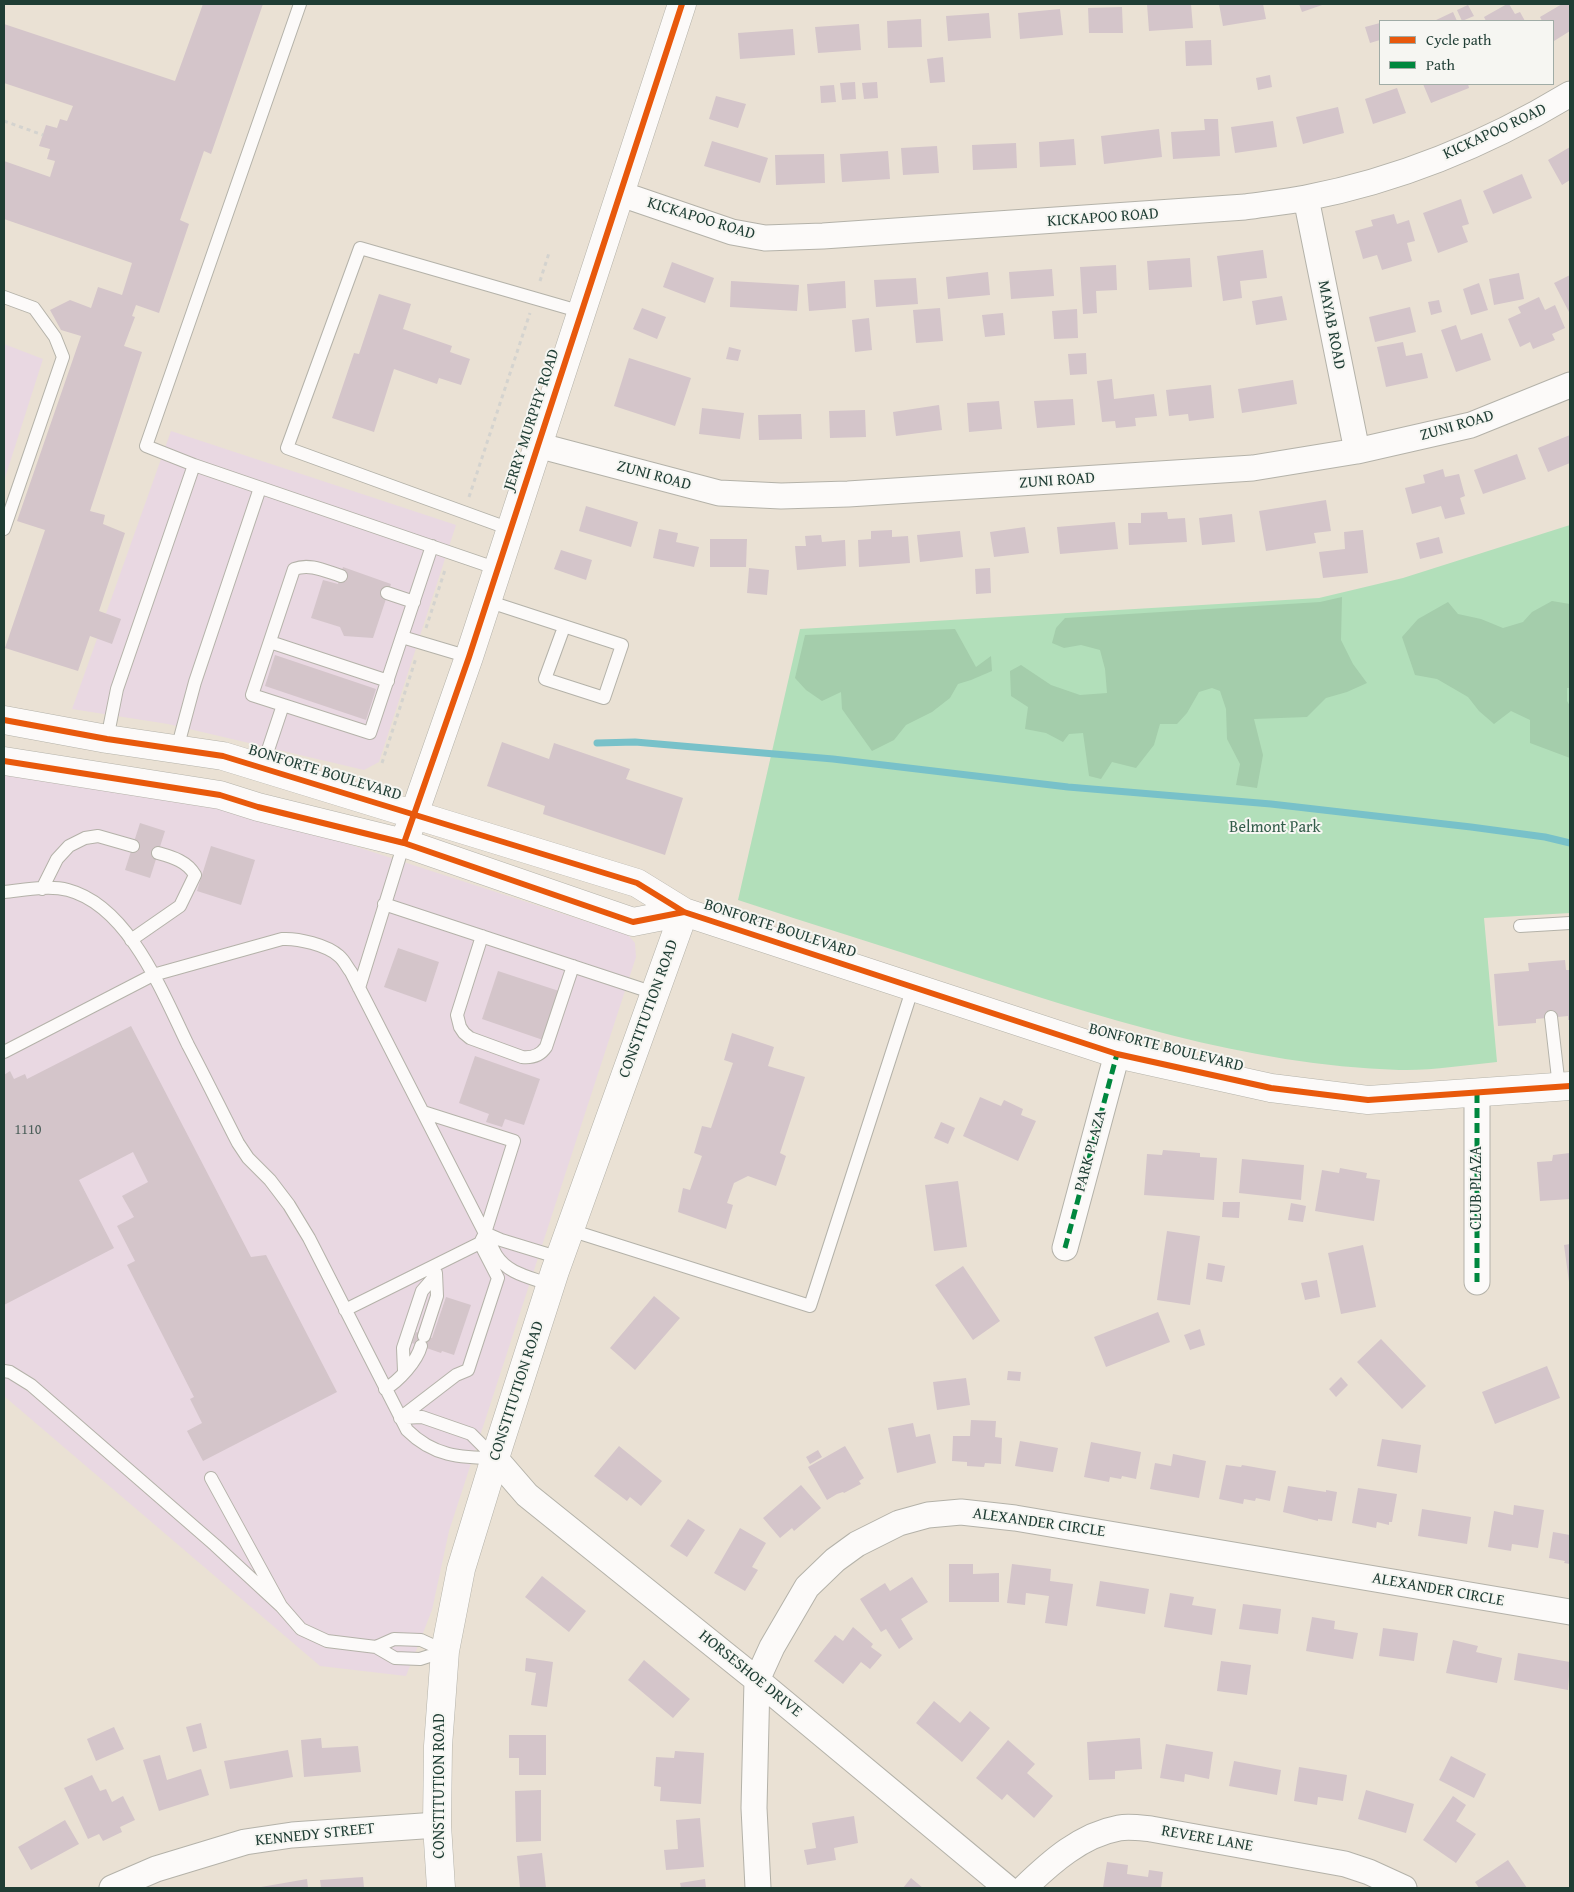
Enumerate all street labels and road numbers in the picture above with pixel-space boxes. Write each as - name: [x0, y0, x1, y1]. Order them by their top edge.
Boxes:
- street label: KICKAPOO ROAD: [1440, 100, 1550, 164]
- street label: KICKAPOO ROAD: [645, 193, 757, 245]
- street label: KICKAPOO ROAD: [1047, 205, 1159, 231]
- street label: MAYAB ROAD: [1313, 279, 1349, 371]
- street label: JERRY MURPHY ROAD: [500, 347, 564, 493]
- street label: ZUNI ROAD: [1418, 406, 1496, 446]
- street label: ZUNI ROAD: [615, 457, 693, 495]
- street label: ZUNI ROAD: [1019, 469, 1095, 493]
- street label: BONFORTE BOULEVARD: [246, 741, 404, 805]
- street label: BONFORTE BOULEVARD: [701, 895, 859, 963]
- street label: CONSTITUTION ROAD: [615, 937, 683, 1081]
- street label: BONFORTE BOULEVARD: [1087, 1019, 1245, 1077]
- street label: PARK PLAZA: [1071, 1108, 1111, 1194]
- street label: CLUB PLAZA: [1467, 1146, 1487, 1230]
- street label: CONSTITUTION ROAD: [485, 1319, 549, 1463]
- street label: ALEXANDER CIRCLE: [971, 1504, 1107, 1542]
- street label: ALEXANDER CIRCLE: [1371, 1569, 1505, 1611]
- street label: HORSESHOE DRIVE: [694, 1626, 806, 1722]
- street label: CONSTITUTION ROAD: [430, 1713, 450, 1859]
- street label: KENNEDY STREET: [254, 1819, 376, 1851]
- street label: REVERE LANE: [1160, 1821, 1254, 1857]

